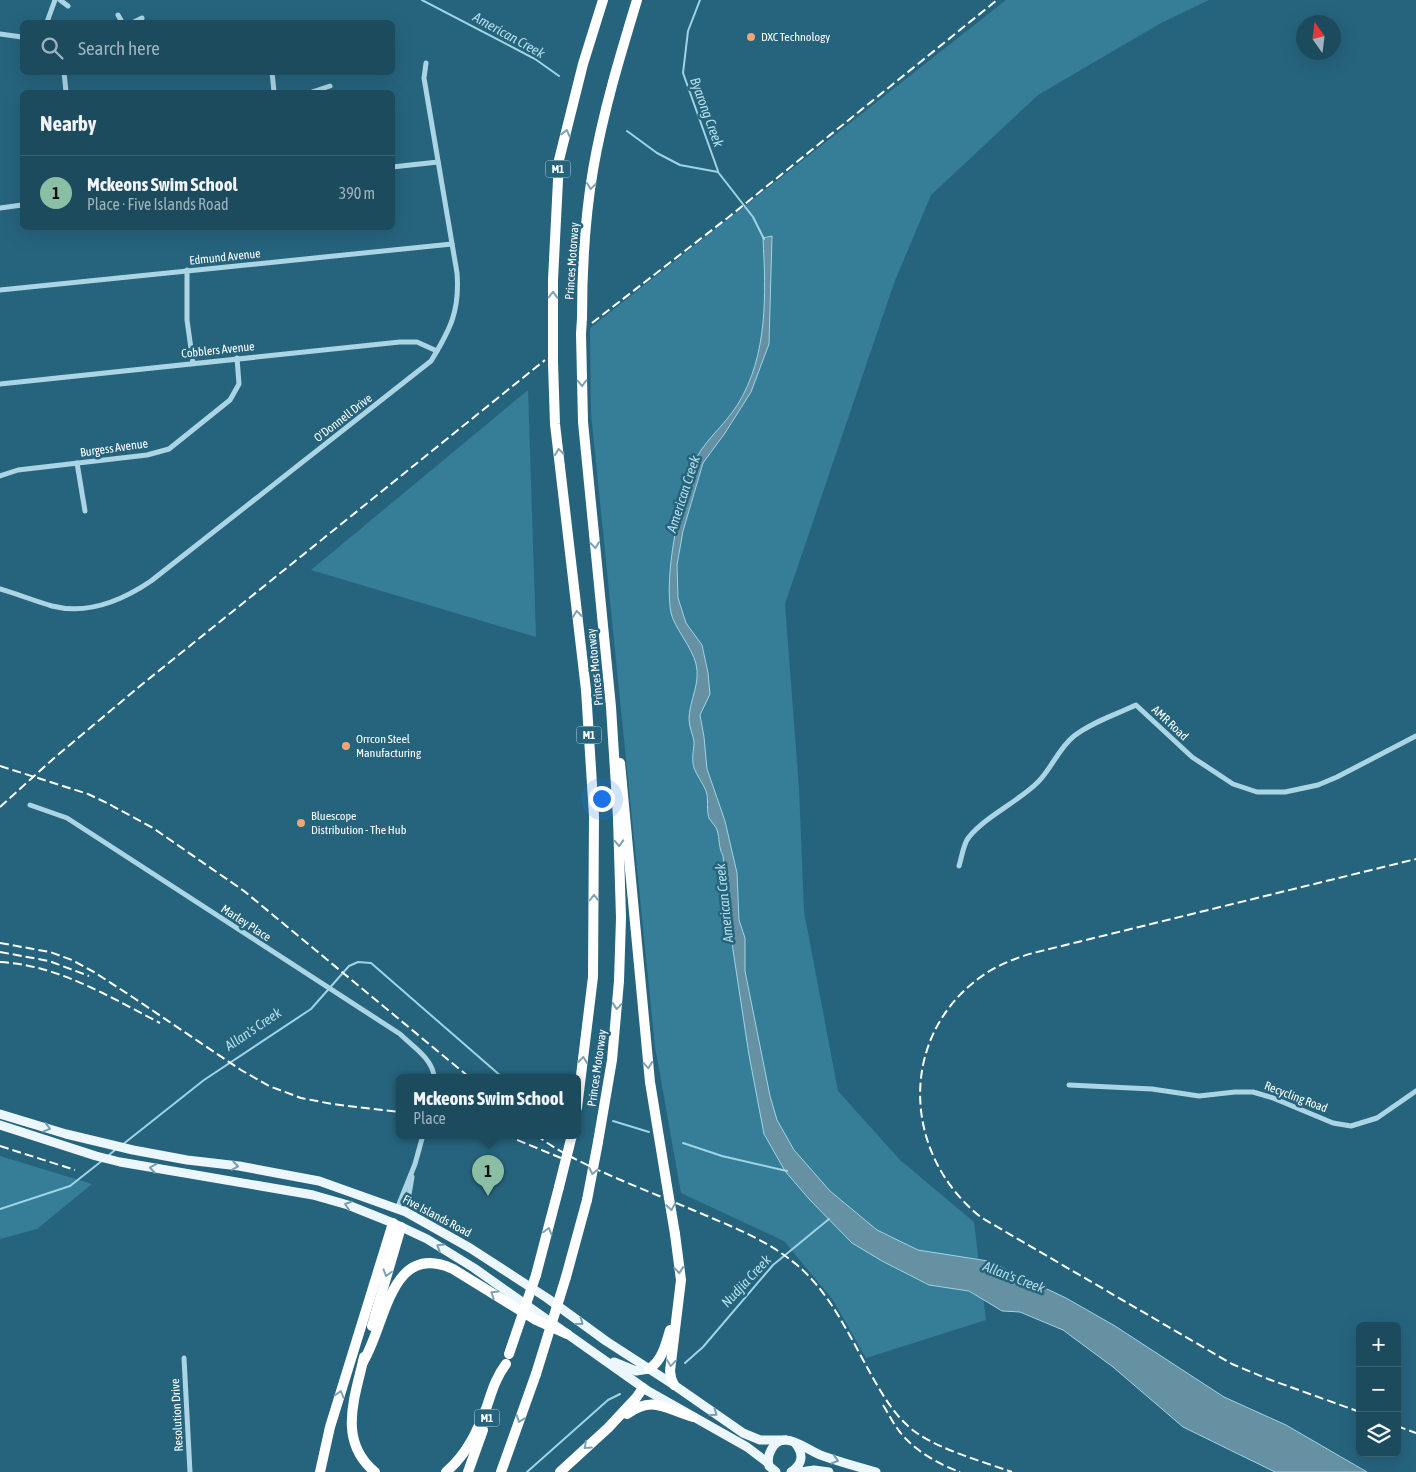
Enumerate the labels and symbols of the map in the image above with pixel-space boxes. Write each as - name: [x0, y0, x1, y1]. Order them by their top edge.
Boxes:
- water label: American Creek: [469, 8, 548, 62]
- north arrow: [1296, 15, 1341, 60]
- place label: DXC Technology: [761, 30, 830, 44]
- marker: DXC Technology: [745, 31, 757, 43]
- water label: Byarong Creek: [687, 75, 727, 150]
- one-way arrow: [560, 130, 570, 138]
- road number: M1: [546, 160, 570, 178]
- one-way arrow: [586, 182, 597, 190]
- street label: Princes Motorway: [562, 222, 582, 300]
- street label: Edmund Avenue: [189, 246, 261, 268]
- one-way arrow: [548, 290, 558, 298]
- street label: Cobblers Avenue: [181, 339, 255, 361]
- one-way arrow: [577, 379, 588, 387]
- street label: O'Donnell Drive: [311, 391, 375, 445]
- street label: Burgess Avenue: [79, 436, 149, 460]
- one-way arrow: [554, 448, 565, 456]
- water label: American Creek: [663, 453, 703, 535]
- one-way arrow: [589, 541, 600, 549]
- one-way arrow: [572, 609, 583, 617]
- street label: Princes Motorway: [584, 628, 606, 706]
- street label: AMR Road: [1149, 703, 1191, 743]
- road number: M1: [576, 726, 602, 744]
- place label: Orrcon Steel Manufacturing: [356, 732, 422, 760]
- marker: Orrcon Steel Manufacturing: [340, 740, 352, 752]
- your location: [589, 786, 615, 812]
- place label: Bluescope Distribution - The Hub: [311, 809, 407, 837]
- marker: Bluescope Distribution - The Hub: [295, 817, 307, 829]
- one-way arrow: [614, 840, 624, 848]
- water label: American Creek: [712, 862, 736, 944]
- one-way arrow: [589, 894, 599, 902]
- street label: Marley Place: [218, 902, 274, 944]
- one-way arrow: [612, 1002, 623, 1010]
- water label: Allan's Creek: [221, 1004, 285, 1054]
- street label: Princes Motorway: [585, 1029, 609, 1107]
- one-way arrow: [577, 1055, 588, 1063]
- one-way arrow: [643, 1061, 654, 1069]
- street label: Recycling Road: [1262, 1079, 1330, 1115]
- one-way arrow: [42, 1123, 50, 1133]
- pin: 1: [472, 1155, 504, 1196]
- one-way arrow: [231, 1160, 239, 1171]
- one-way arrow: [149, 1163, 157, 1173]
- one-way arrow: [588, 1166, 598, 1175]
- street label: Five Islands Road: [400, 1192, 474, 1240]
- one-way arrow: [344, 1201, 352, 1211]
- one-way arrow: [665, 1203, 675, 1211]
- one-way arrow: [542, 1227, 552, 1235]
- one-way arrow: [437, 1244, 446, 1254]
- water label: Nudjia Creek: [718, 1251, 775, 1310]
- water label: Allan's Creek: [980, 1258, 1048, 1296]
- one-way arrow: [674, 1266, 685, 1274]
- one-way arrow: [383, 1269, 393, 1277]
- one-way arrow: [490, 1291, 500, 1300]
- one-way arrow: [574, 1316, 584, 1325]
- one-way arrow: [666, 1359, 677, 1367]
- street label: Resolution Drive: [168, 1378, 186, 1452]
- one-way arrow: [334, 1390, 344, 1398]
- one-way arrow: [708, 1407, 718, 1416]
- road number: M1: [474, 1410, 500, 1426]
- one-way arrow: [515, 1415, 525, 1423]
- one-way arrow: [584, 1441, 593, 1450]
- one-way arrow: [830, 1454, 838, 1464]

